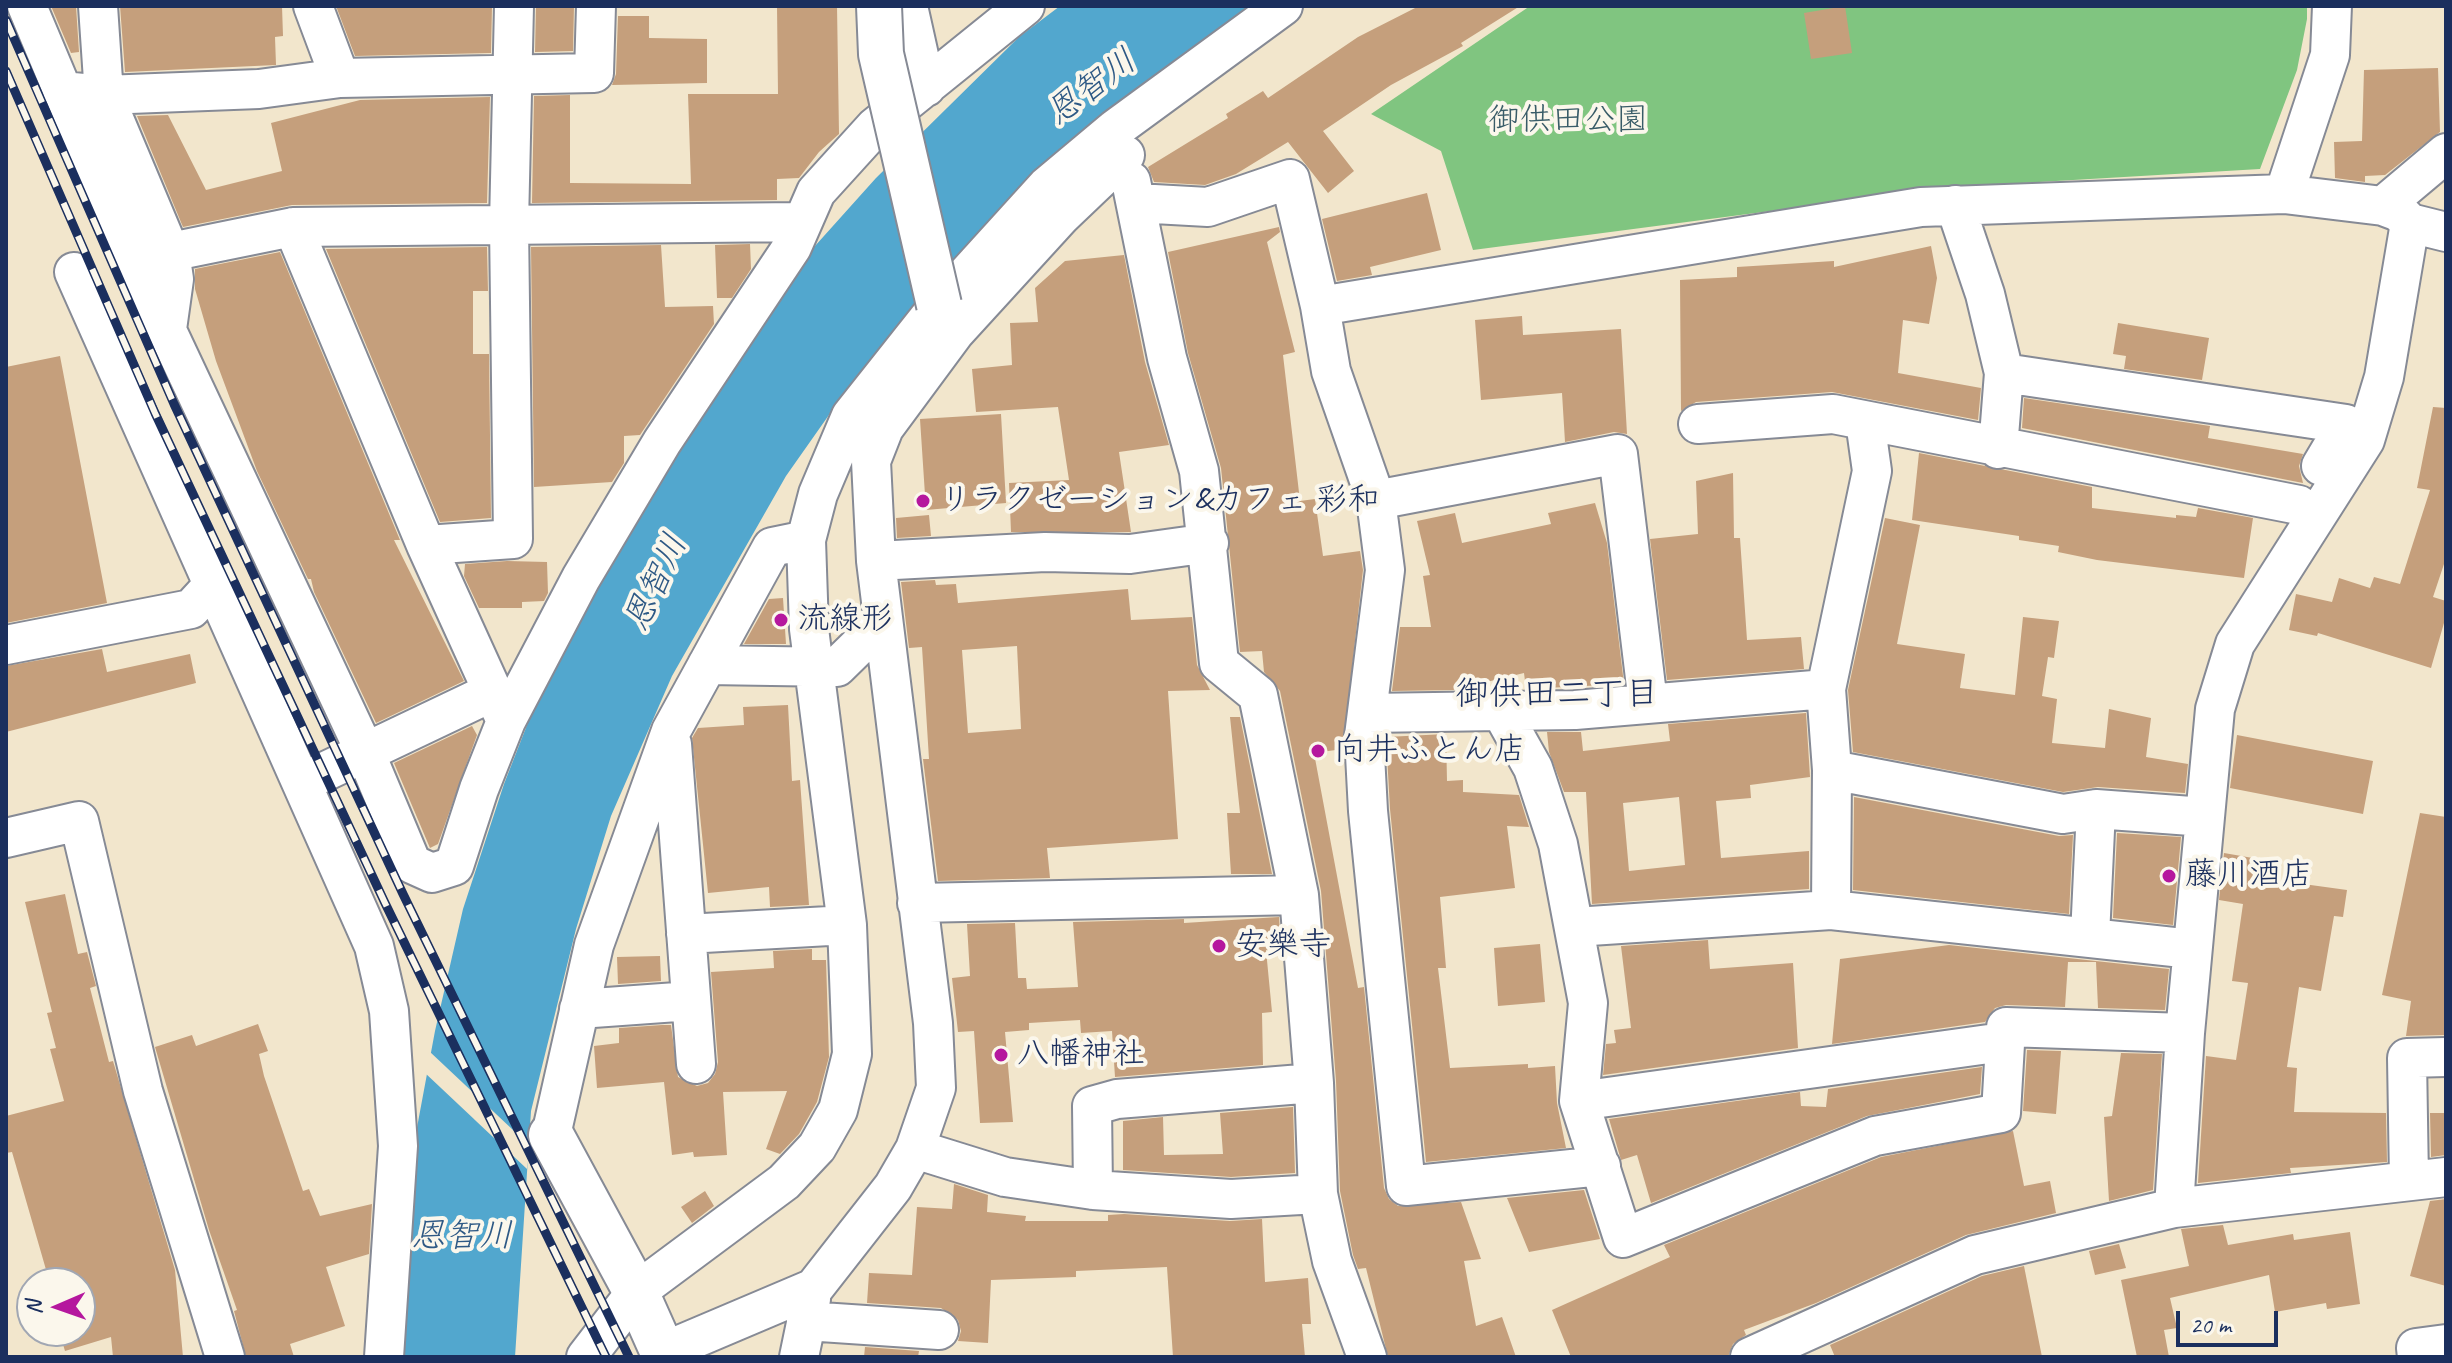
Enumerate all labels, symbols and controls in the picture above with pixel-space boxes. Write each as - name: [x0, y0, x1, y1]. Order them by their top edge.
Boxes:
- water label: 恩智川: [1039, 41, 1145, 135]
- park label: 御供田公園: [1488, 102, 1648, 140]
- place label: リラクゼーション&カフェ 彩和: [939, 482, 1380, 520]
- marker: リラクゼーション&カフェ 彩和: [914, 492, 932, 510]
- water label: 恩智川: [617, 528, 697, 638]
- place label: 流線形: [797, 601, 893, 639]
- marker: 流線形: [772, 611, 790, 629]
- district label: 御供田二丁目: [1455, 675, 1659, 715]
- place label: 向井ふとん店: [1334, 732, 1526, 770]
- marker: 向井ふとん店: [1309, 742, 1327, 760]
- place label: 藤川酒店: [2185, 857, 2313, 895]
- marker: 藤川酒店: [2160, 867, 2178, 885]
- place label: 安樂寺: [1235, 927, 1331, 965]
- marker: 安樂寺: [1210, 937, 1228, 955]
- place label: 八幡神社: [1017, 1036, 1145, 1074]
- marker: 八幡神社: [992, 1046, 1010, 1064]
- water label: 恩智川: [411, 1217, 513, 1257]
- north arrow: [16, 1267, 96, 1347]
- scale bar: [2180, 1295, 2282, 1345]
- text: N: [20, 1300, 48, 1315]
- text: 20 m: [2190, 1310, 2231, 1340]

